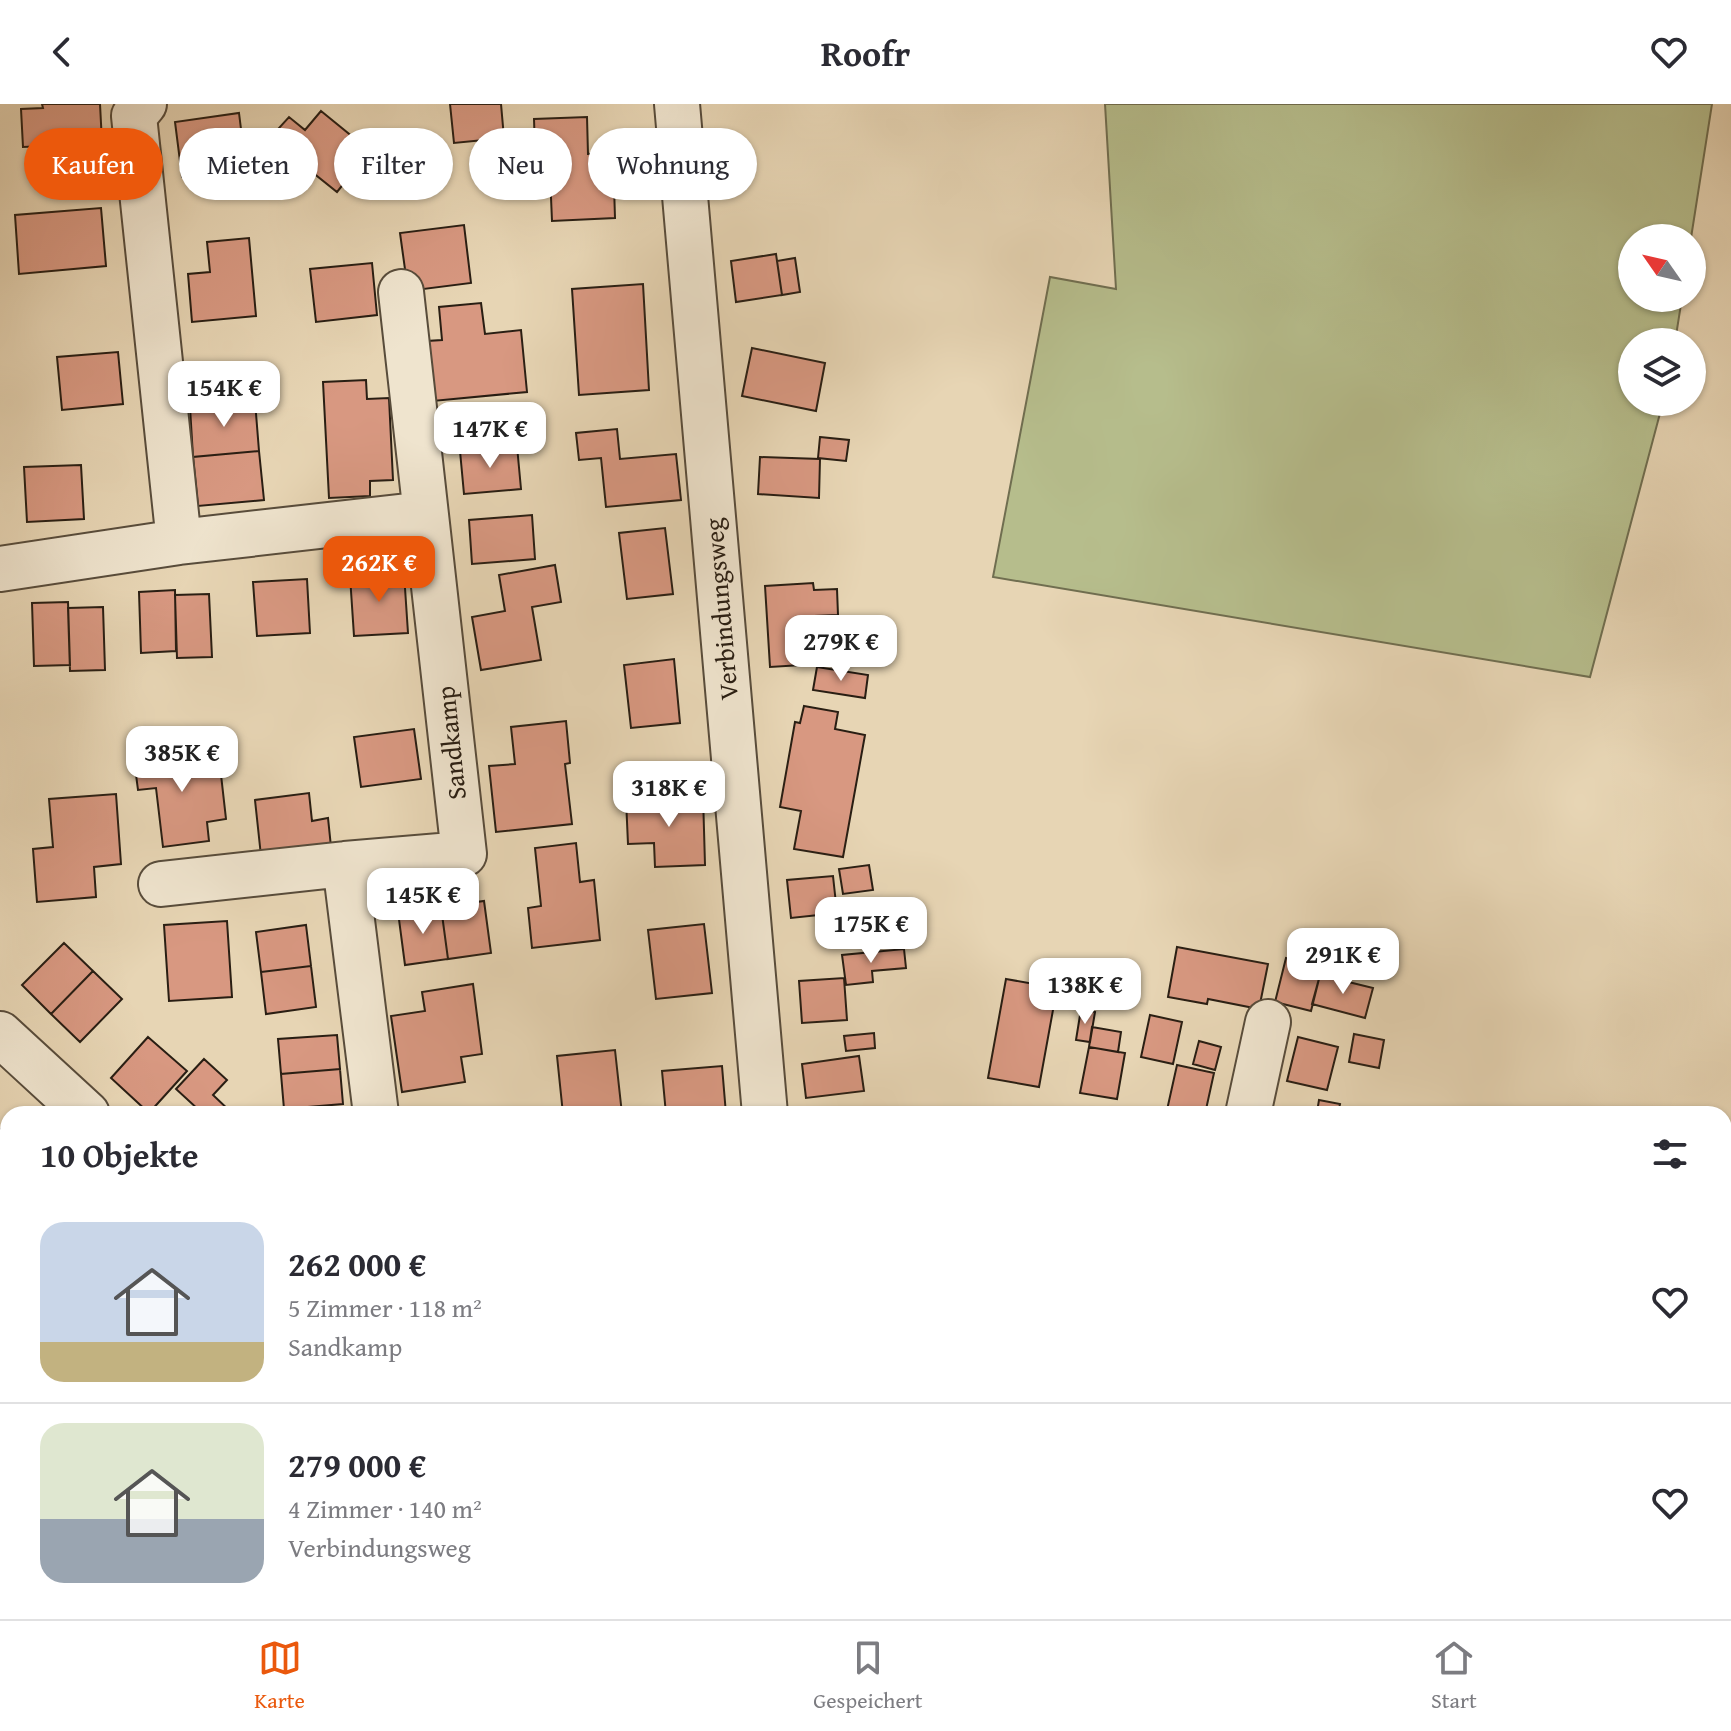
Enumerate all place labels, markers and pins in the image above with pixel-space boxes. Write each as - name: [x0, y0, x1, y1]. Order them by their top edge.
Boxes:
- pin: 154K €: [159, 361, 289, 429]
- pin: 147K €: [425, 402, 555, 470]
- pin: 262K €: [314, 536, 444, 604]
- pin: 279K €: [776, 615, 906, 683]
- pin: 385K €: [117, 726, 247, 794]
- pin: 318K €: [604, 761, 734, 829]
- pin: 145K €: [358, 868, 488, 936]
- pin: 175K €: [806, 897, 936, 965]
- pin: 291K €: [1278, 928, 1408, 996]
- pin: 138K €: [1020, 958, 1150, 1026]

